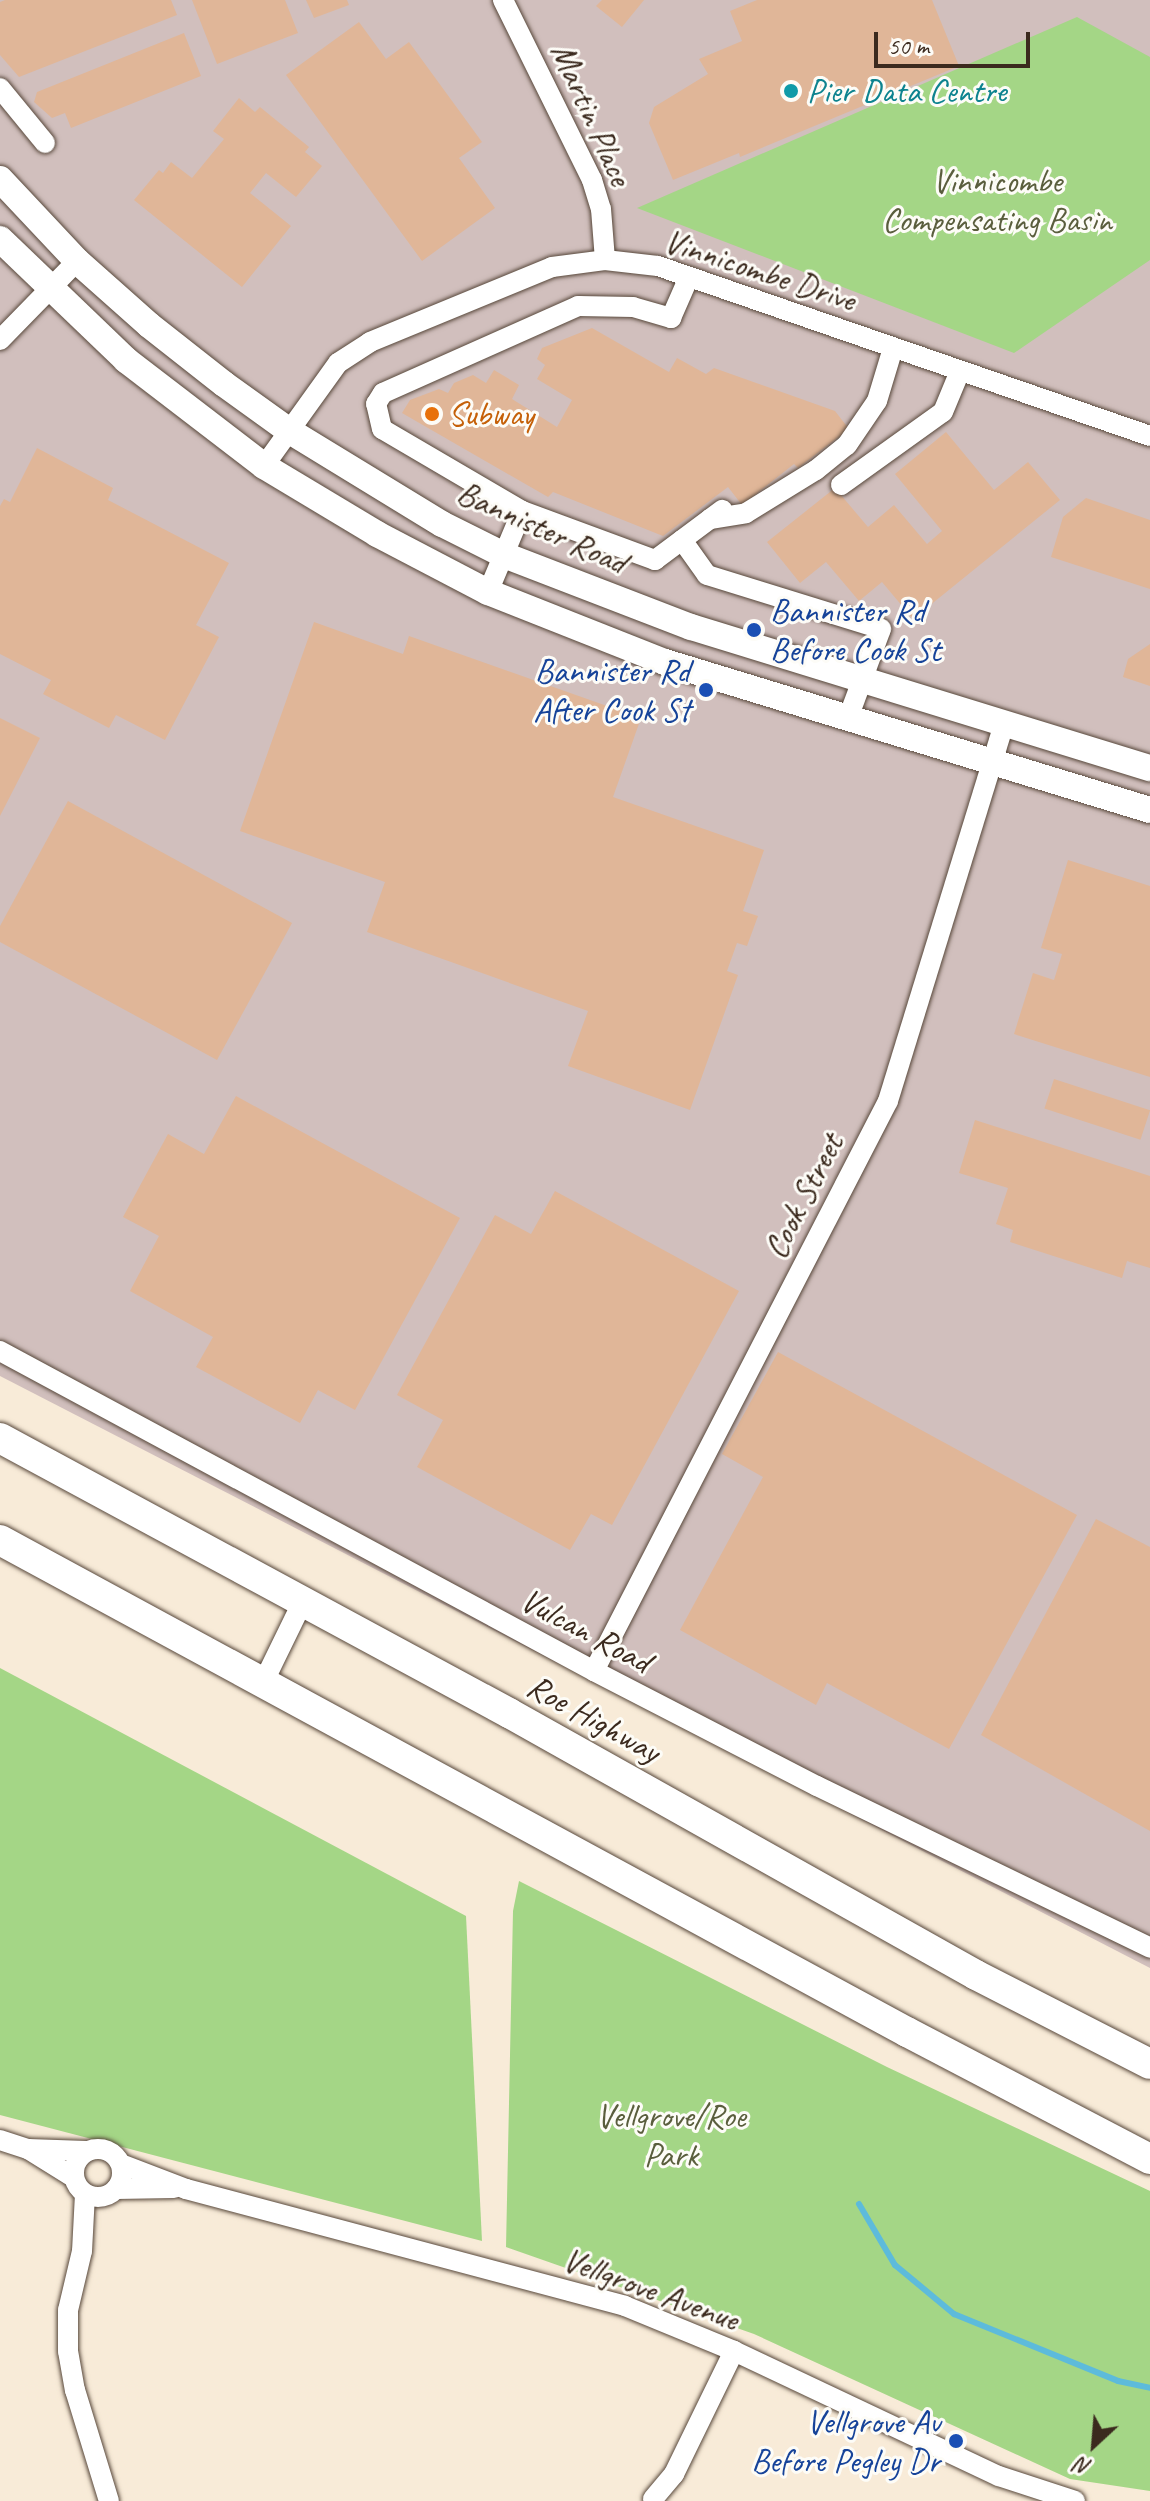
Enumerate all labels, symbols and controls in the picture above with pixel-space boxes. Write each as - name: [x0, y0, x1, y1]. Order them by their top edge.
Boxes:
- scale bar: [878, 16, 1034, 66]
- text: 50 m: [888, 31, 929, 61]
- street label: Martin Place: [542, 36, 642, 192]
- place label: Pier Data Centre: [807, 71, 1006, 111]
- marker: Pier Data Centre: [782, 82, 800, 100]
- park label: Vinnicombe Compensating Basin: [882, 160, 1112, 240]
- street label: Vinnicombe Drive: [659, 220, 861, 320]
- place label: Subway: [448, 394, 534, 434]
- marker: Subway: [423, 405, 441, 423]
- street label: Bannister Road: [451, 472, 633, 582]
- place label: Bannister Rd Before Cook St: [770, 590, 941, 670]
- marker: Bannister Rd Before Cook St: [745, 621, 763, 639]
- place label: Bannister Rd After Cook St: [532, 650, 690, 730]
- marker: Bannister Rd After Cook St: [697, 681, 715, 699]
- street label: Cook Street: [754, 1127, 852, 1265]
- street label: Vulcan Road: [514, 1579, 658, 1681]
- street label: Roe Highway: [521, 1665, 667, 1771]
- park label: Vellgrove/Roe Park: [596, 2095, 746, 2174]
- street label: Vellgrove Avenue: [558, 2238, 744, 2340]
- place label: Vellgrove Av Before Pegley Dr: [751, 2401, 940, 2480]
- north arrow: [1054, 2405, 1134, 2485]
- marker: Vellgrove Av Before Pegley Dr: [947, 2432, 965, 2450]
- text: N: [1071, 2451, 1096, 2482]

